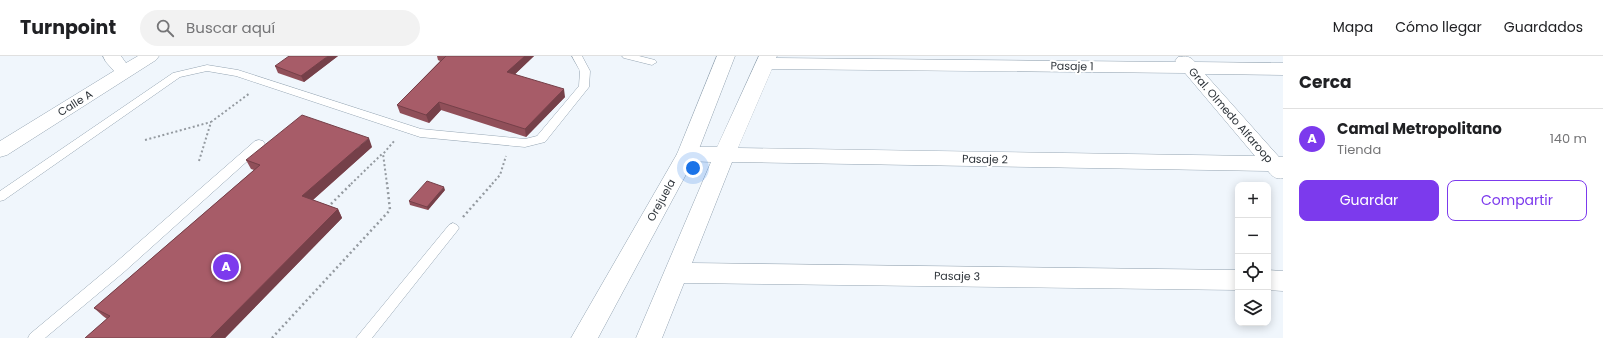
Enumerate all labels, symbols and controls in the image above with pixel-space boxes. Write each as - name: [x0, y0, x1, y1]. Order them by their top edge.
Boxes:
- search box: [140, 10, 420, 46]
- text: Turnpoint: [20, 14, 116, 41]
- icon: search: [154, 17, 176, 39]
- text: Buscar aquí: [186, 17, 275, 38]
- text: Mapa: [1333, 17, 1373, 37]
- text: Cómo llegar: [1395, 17, 1482, 37]
- text: Guardados: [1504, 17, 1583, 37]
- street label: Pasaje 1: [1050, 58, 1094, 74]
- street label: Gral. Olmedo Alfaroop: [1185, 64, 1277, 166]
- text: Cerca: [1299, 70, 1352, 94]
- street label: Calle A: [54, 86, 96, 120]
- text: Camal Metropolitano: [1337, 118, 1502, 139]
- text: A: [1307, 129, 1317, 148]
- text: 140 m: [1550, 129, 1587, 148]
- text: Tienda: [1337, 140, 1381, 159]
- street label: Pasaje 2: [962, 151, 1008, 167]
- your location: [683, 158, 703, 178]
- street label: Orejuela: [643, 176, 679, 224]
- button: Guardar: [1299, 180, 1439, 221]
- button: Compartir: [1447, 180, 1587, 221]
- map controls: [1235, 182, 1271, 326]
- button: +: [1235, 182, 1271, 218]
- button: −: [1235, 218, 1271, 254]
- pin: A: [213, 252, 239, 282]
- button: locate: [1235, 254, 1271, 290]
- street label: Pasaje 3: [934, 268, 980, 284]
- button: layers: [1235, 290, 1271, 326]

